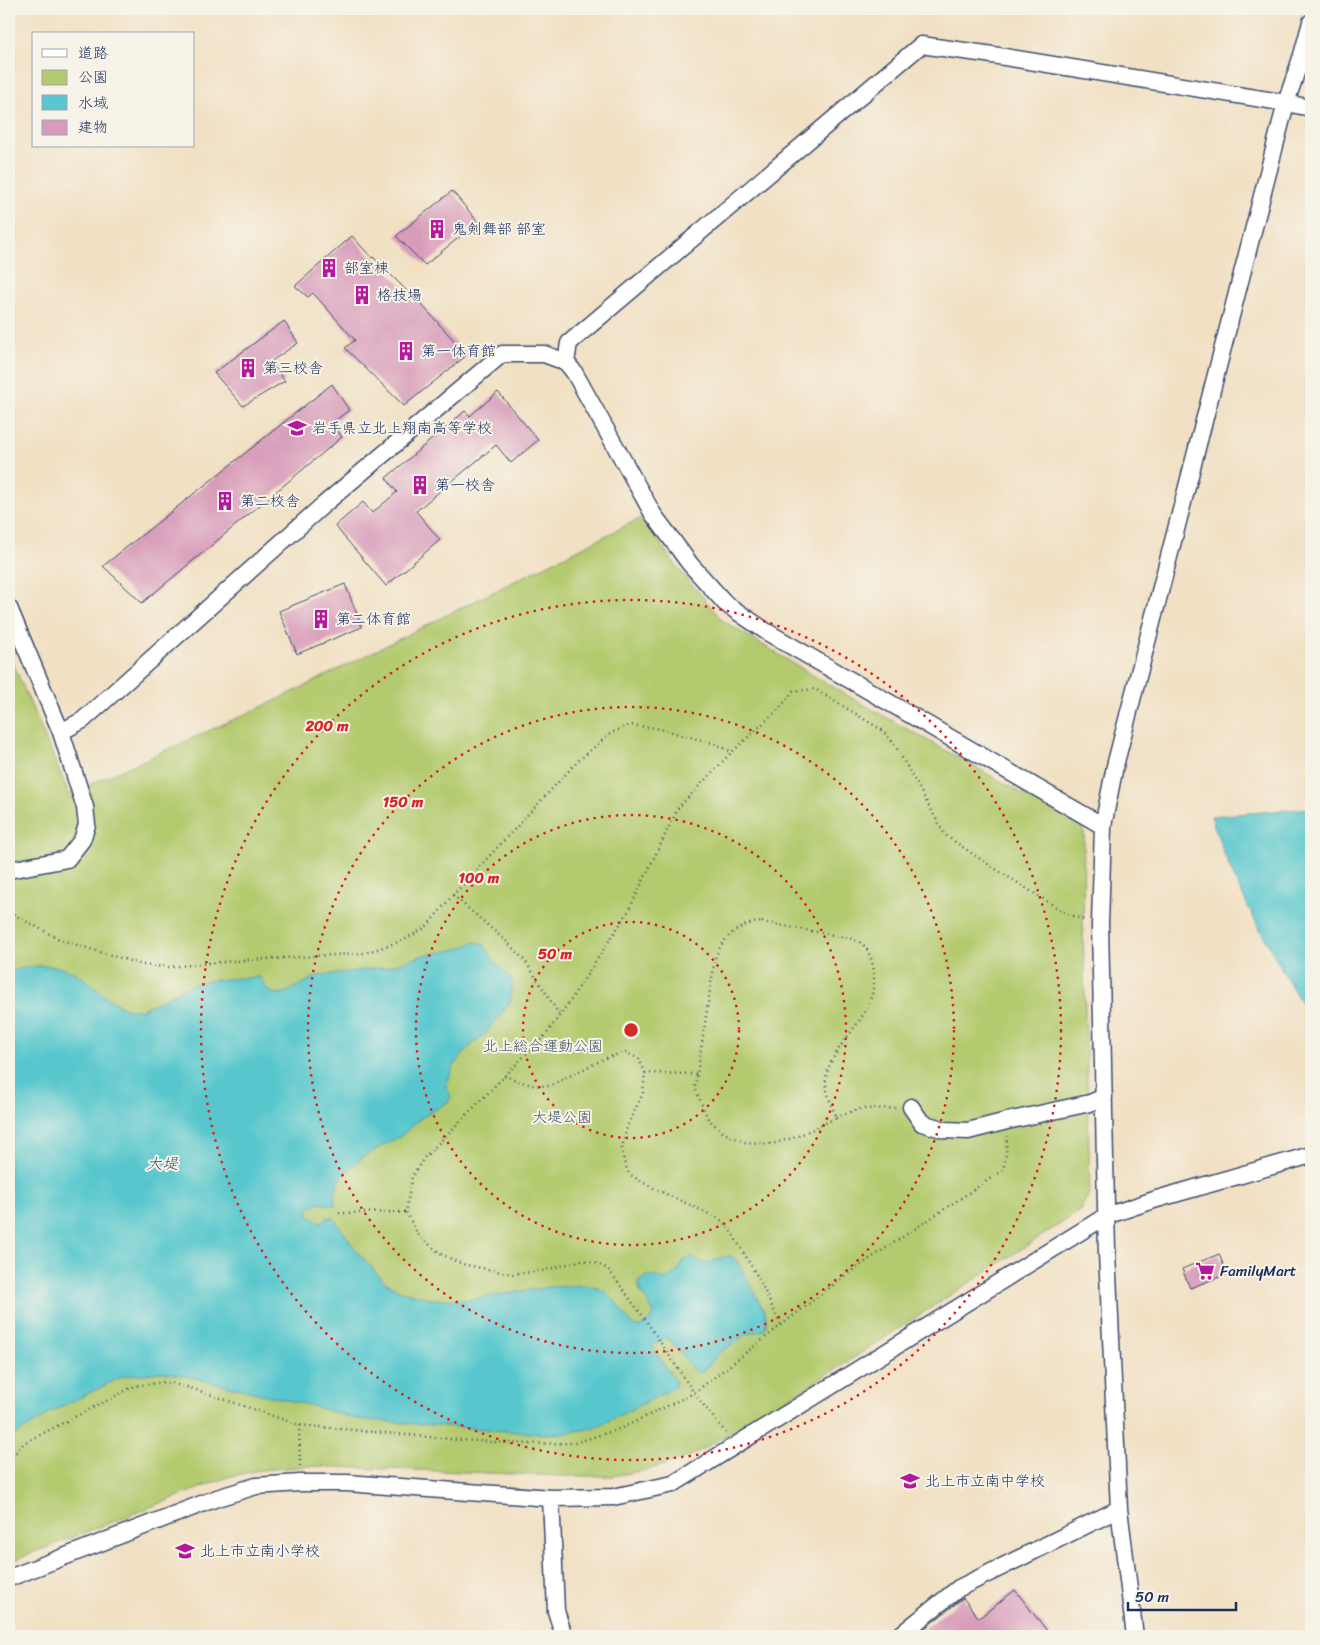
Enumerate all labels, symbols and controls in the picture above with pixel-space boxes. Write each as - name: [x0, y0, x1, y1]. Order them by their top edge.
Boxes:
- legend: [32, 32, 195, 148]
- text: 道路: [78, 40, 108, 66]
- text: 公園: [78, 64, 108, 90]
- text: 水域: [78, 90, 108, 116]
- text: 建物: [78, 114, 108, 140]
- place label: 鬼剣舞部 部室: [452, 216, 546, 242]
- building icon: 鬼剣舞部 部室: [426, 218, 448, 240]
- place label: 部室棟: [344, 255, 389, 281]
- building icon: 部室棟: [318, 257, 340, 279]
- place label: 格技場: [377, 282, 422, 308]
- building icon: 格技場: [351, 284, 373, 306]
- place label: 第一体育館: [421, 338, 496, 364]
- building icon: 第一体育館: [395, 340, 417, 362]
- place label: 第三校舎: [263, 355, 323, 381]
- building icon: 第三校舎: [237, 357, 259, 379]
- place label: 岩手県立北上翔南高等学校: [312, 415, 492, 441]
- school or university icon: 岩手県立北上翔南高等学校: [286, 417, 308, 439]
- place label: 第一校舎: [435, 472, 495, 498]
- building icon: 第一校舎: [409, 474, 431, 496]
- place label: 第二校舎: [240, 488, 300, 514]
- building icon: 第二校舎: [214, 490, 236, 512]
- place label: 第二体育館: [336, 606, 411, 632]
- building icon: 第二体育館: [310, 608, 332, 630]
- text: 200 m: [304, 713, 349, 739]
- text: 150 m: [383, 789, 424, 815]
- text: 100 m: [459, 865, 500, 891]
- text: 50 m: [538, 941, 573, 967]
- centre of rings: [622, 1021, 640, 1039]
- park label: 北上総合運動公園: [483, 1033, 603, 1059]
- park label: 大堤公園: [532, 1104, 592, 1130]
- water label: 大堤: [146, 1149, 179, 1178]
- place label: FamilyMart: [1220, 1258, 1297, 1284]
- supermarket icon: FamilyMart: [1194, 1260, 1216, 1282]
- place label: 北上市立南中学校: [925, 1468, 1045, 1494]
- school or university icon: 北上市立南中学校: [899, 1470, 921, 1492]
- place label: 北上市立南小学校: [200, 1538, 320, 1564]
- school or university icon: 北上市立南小学校: [174, 1540, 196, 1562]
- scale bar: [1128, 1580, 1235, 1612]
- text: 50 m: [1135, 1584, 1170, 1610]

